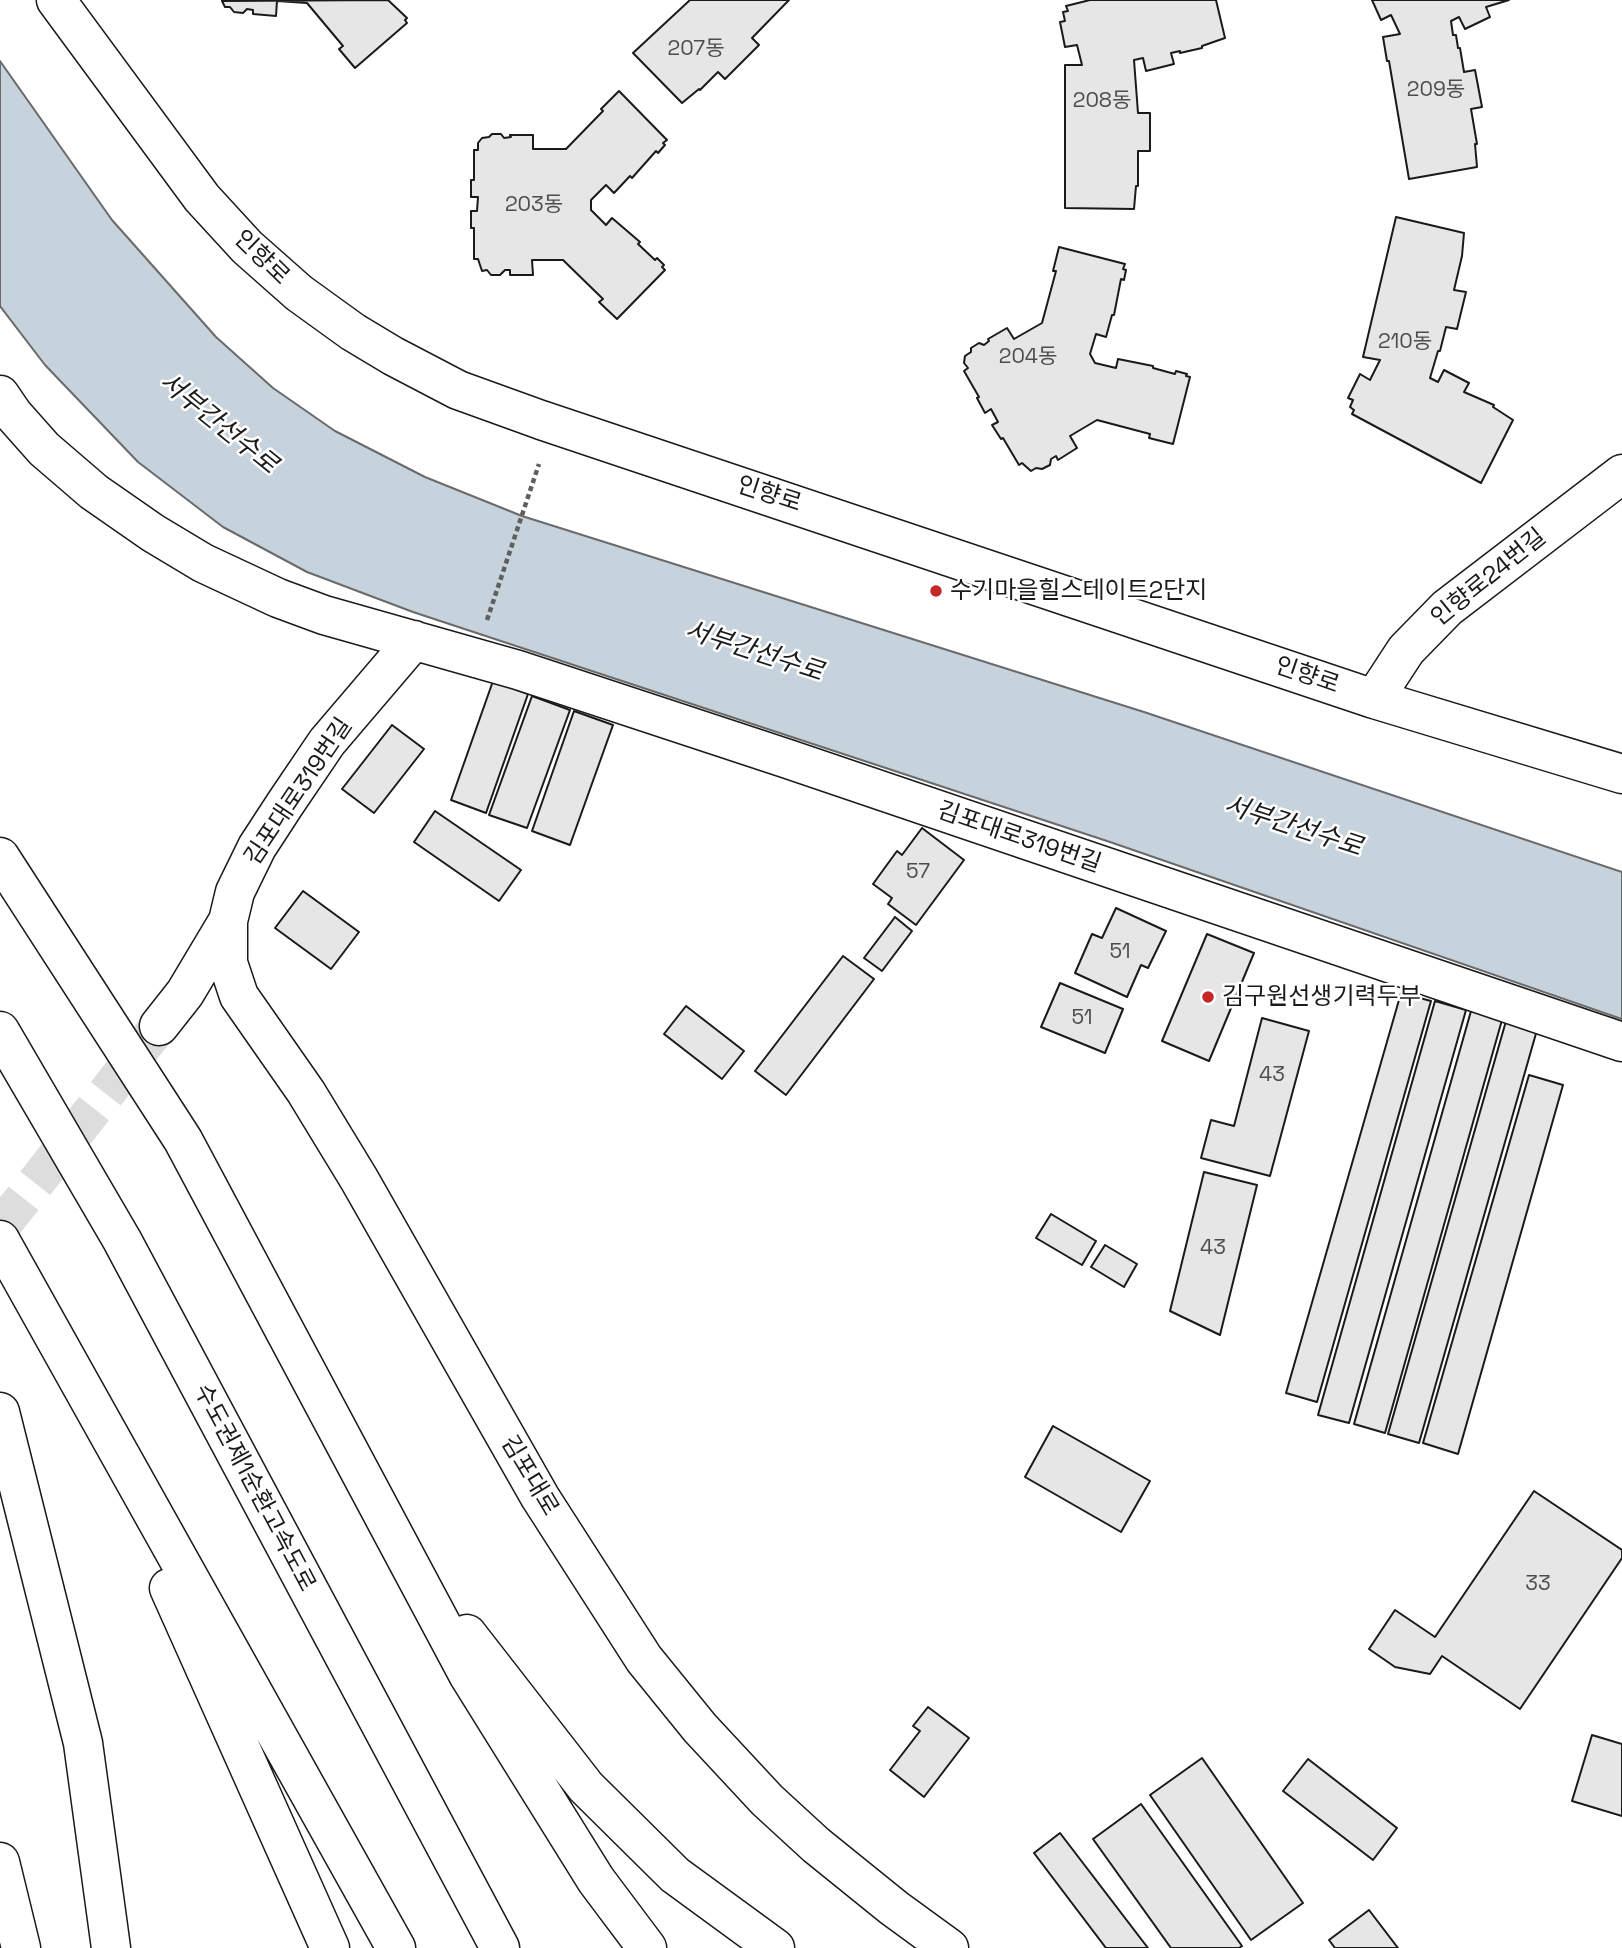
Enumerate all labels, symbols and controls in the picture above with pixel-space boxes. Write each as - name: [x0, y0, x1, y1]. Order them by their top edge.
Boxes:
- house number: 207동: [668, 36, 724, 62]
- house number: 209동: [1407, 77, 1465, 103]
- house number: 208동: [1073, 88, 1131, 114]
- house number: 203동: [505, 192, 563, 218]
- street label: 인향로: [227, 225, 295, 291]
- house number: 210동: [1378, 329, 1432, 355]
- house number: 204동: [999, 344, 1057, 370]
- water label: 서부간선수로: [152, 367, 284, 481]
- street label: 인향로: [733, 471, 805, 519]
- street label: 인향로24번길: [1426, 523, 1552, 633]
- place label: 수기마을힐스테이트2단지: [950, 577, 1207, 605]
- marker: 수기마을힐스테이트2단지: [928, 583, 944, 599]
- water label: 서부간선수로: [681, 615, 827, 689]
- street label: 인향로: [1271, 652, 1343, 700]
- street label: 김포대로319번길: [239, 713, 359, 871]
- water label: 서부간선수로: [1220, 790, 1366, 864]
- street label: 김포대로319번길: [933, 796, 1105, 880]
- house number: 57: [906, 859, 930, 885]
- house number: 51: [1109, 939, 1131, 965]
- place label: 김구원선생기력두부: [1222, 983, 1421, 1011]
- marker: 김구원선생기력두부: [1200, 989, 1216, 1005]
- house number: 51: [1071, 1005, 1093, 1031]
- house number: 43: [1259, 1062, 1285, 1088]
- house number: 43: [1200, 1235, 1226, 1261]
- street label: 수도권제1순환고속도로: [187, 1379, 321, 1597]
- street label: 김포대로: [494, 1431, 564, 1521]
- house number: 33: [1525, 1571, 1551, 1597]

